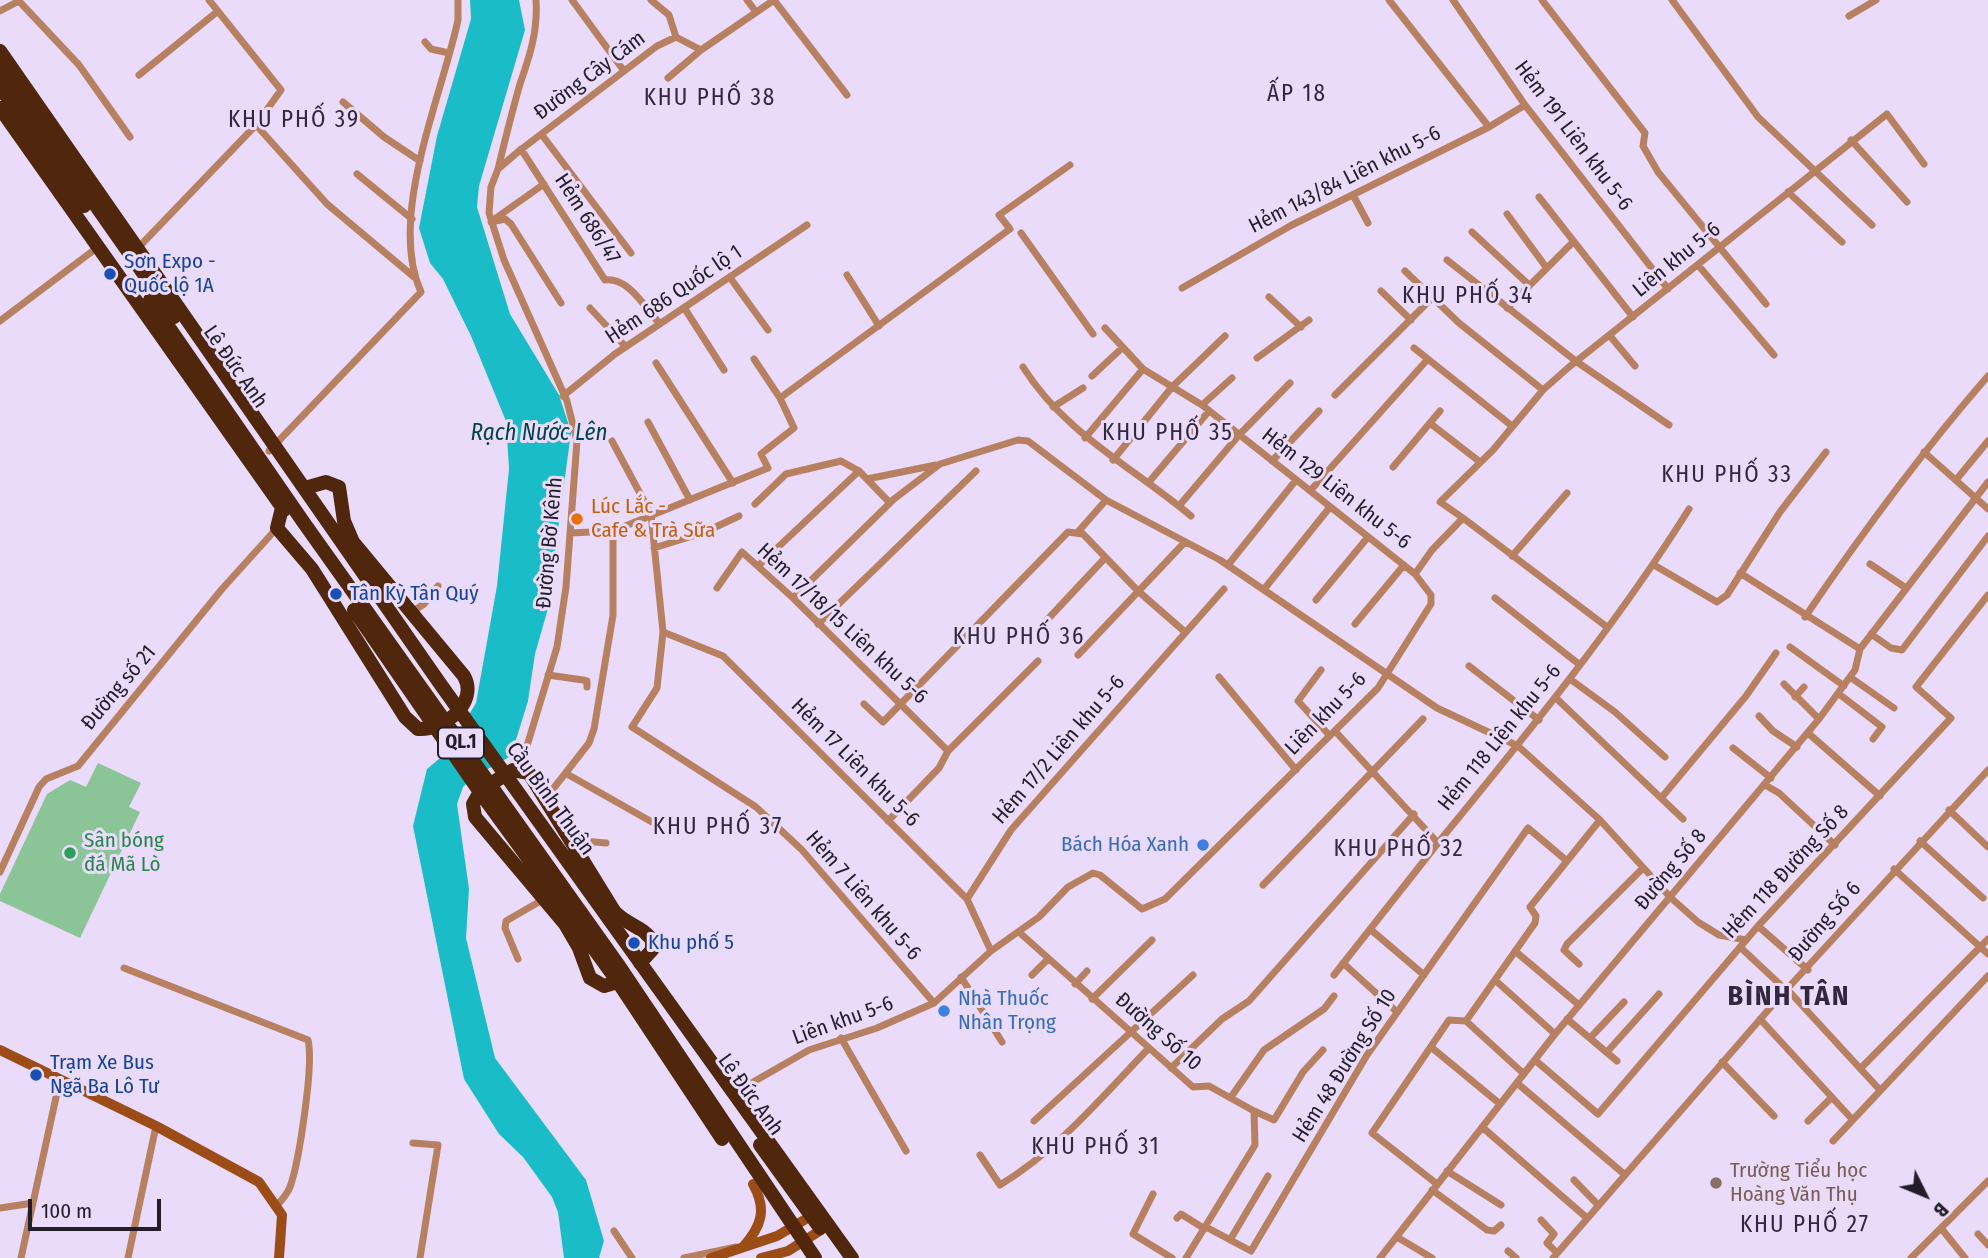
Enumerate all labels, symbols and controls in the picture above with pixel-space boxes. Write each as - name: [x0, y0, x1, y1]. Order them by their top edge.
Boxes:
- street label: Đường Cây Cám: [530, 26, 650, 126]
- street label: Hẻm 191 Liên khu 5-6: [1509, 56, 1637, 216]
- district label: ẤP 18: [1268, 81, 1326, 109]
- district label: KHU PHỐ 38: [645, 85, 775, 113]
- district label: KHU PHỐ 39: [229, 107, 359, 135]
- street label: Hẻm 143/84 Liên khu 5-6: [1245, 121, 1445, 239]
- street label: Hẻm 686/47: [549, 169, 625, 269]
- street label: Liên khu 5-6: [1628, 217, 1726, 303]
- street label: Hẻm 686 Quốc lộ 1: [601, 240, 747, 350]
- place label: Sơn Expo - Quốc lộ 1A: [124, 249, 216, 299]
- marker: Sơn Expo - Quốc lộ 1A: [102, 266, 118, 282]
- district label: KHU PHỐ 34: [1403, 283, 1533, 311]
- street label: Lê Đức Anh: [197, 321, 273, 413]
- water label: Rạch Nước Lên: [471, 420, 607, 448]
- district label: KHU PHỐ 35: [1103, 420, 1233, 448]
- street label: Hẻm 129 Liên khu 5-6: [1256, 423, 1416, 555]
- district label: KHU PHỐ 33: [1662, 462, 1792, 490]
- street label: Đường Bờ Kênh: [532, 476, 568, 610]
- place label: Lúc Lắc - Cafe & Trà Sữa: [591, 494, 715, 544]
- marker: Lúc Lắc - Cafe & Trà Sữa: [569, 511, 585, 527]
- street label: Hẻm 17/18/15 Liên khu 5-6: [751, 538, 933, 710]
- place label: Tân Kỳ Tân Quý: [350, 581, 479, 607]
- marker: Tân Kỳ Tân Quý: [328, 586, 344, 602]
- district label: KHU PHỐ 36: [954, 624, 1084, 652]
- street label: Đường số 21: [76, 641, 162, 735]
- street label: Hẻm 118 Liên khu 5-6: [1433, 660, 1567, 816]
- street label: Liên khu 5-6: [1280, 667, 1372, 761]
- street label: Hẻm 17/2 Liên khu 5-6: [988, 671, 1130, 829]
- street label: Hẻm 17 Liên khu 5-6: [786, 694, 924, 832]
- road number: QL.1: [438, 728, 484, 758]
- street label: Cầu Bình Thuận: [501, 738, 599, 860]
- street label: Hẻm 118 Đường Số 8: [1718, 800, 1854, 944]
- district label: KHU PHỐ 37: [654, 814, 782, 842]
- street label: Đường Số 8: [1630, 824, 1712, 916]
- street label: Hẻm 7 Liên khu 5-6: [800, 826, 926, 966]
- place label: Sân bóng đá Mã Lò: [84, 828, 164, 878]
- place label: Bách Hóa Xanh: [1061, 832, 1189, 858]
- district label: KHU PHỐ 32: [1335, 836, 1463, 864]
- marker: Bách Hóa Xanh: [1195, 837, 1211, 853]
- marker: Sân bóng đá Mã Lò: [62, 845, 78, 861]
- street label: Đường Số 6: [1783, 877, 1867, 967]
- place label: Khu phố 5: [648, 930, 734, 956]
- marker: Khu phố 5: [626, 935, 642, 951]
- district label: BÌNH TÂN: [1729, 980, 1849, 1014]
- street label: Hẻm 48 Đường Số 10: [1288, 985, 1402, 1147]
- place label: Nhà Thuốc Nhân Trọng: [958, 986, 1056, 1036]
- street label: Đường Số 10: [1110, 988, 1206, 1076]
- street label: Liên khu 5-6: [789, 991, 897, 1051]
- marker: Nhà Thuốc Nhân Trọng: [936, 1003, 952, 1019]
- street label: Lê Đức Anh: [712, 1049, 788, 1141]
- place label: Trạm Xe Bus Ngã Ba Lô Tư: [50, 1050, 159, 1100]
- marker: Trạm Xe Bus Ngã Ba Lô Tư: [28, 1067, 44, 1083]
- district label: KHU PHỐ 31: [1032, 1134, 1160, 1162]
- place label: Trường Tiểu học Hoàng Văn Thụ: [1730, 1158, 1867, 1208]
- north arrow: [1890, 1160, 1960, 1230]
- marker: Trường Tiểu học Hoàng Văn Thụ: [1708, 1175, 1724, 1191]
- scale bar: [32, 1184, 164, 1228]
- text: 100 m: [41, 1198, 92, 1224]
- text: B: [1929, 1198, 1953, 1221]
- district label: KHU PHỐ 27: [1741, 1212, 1869, 1240]

